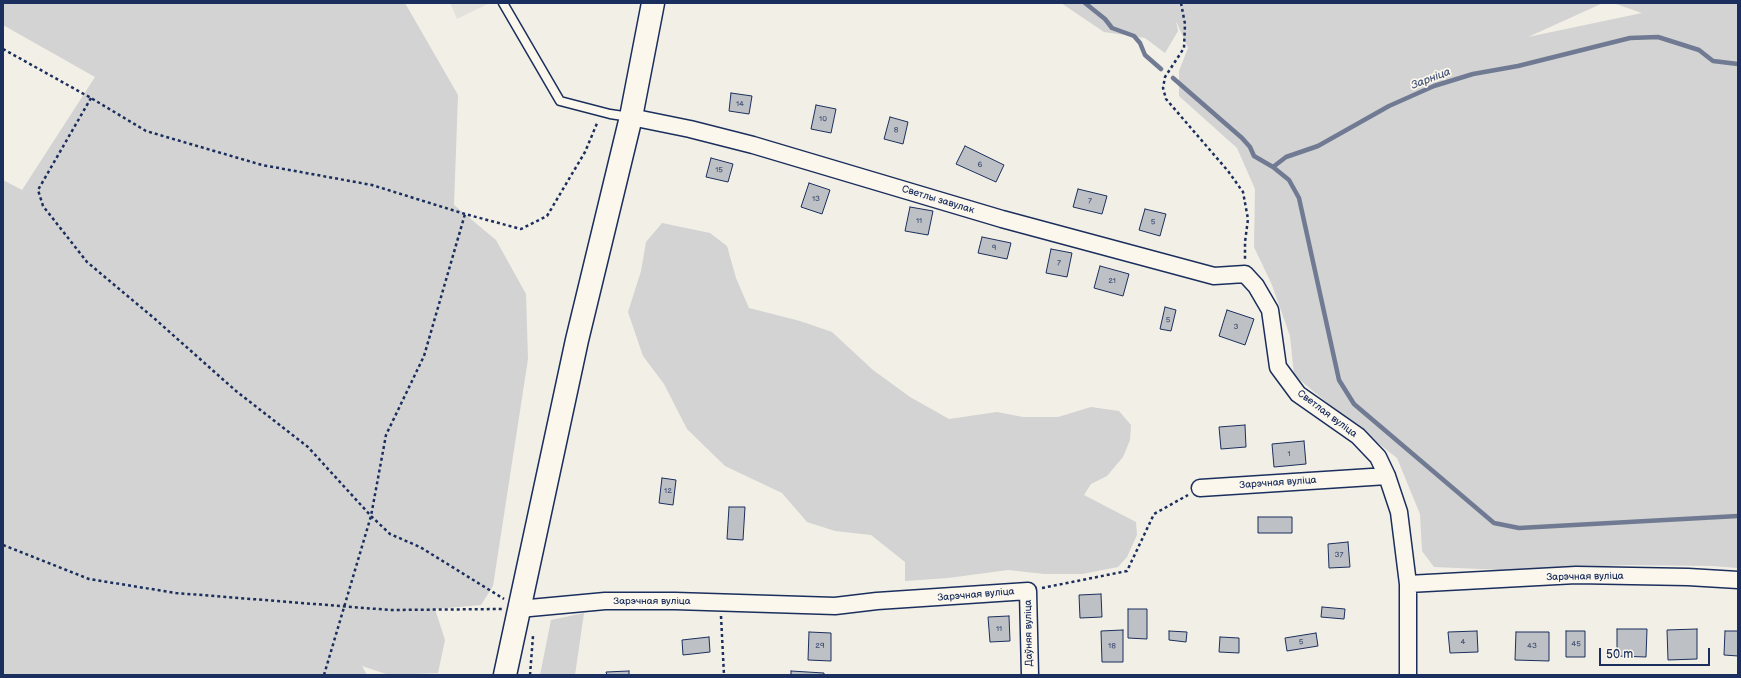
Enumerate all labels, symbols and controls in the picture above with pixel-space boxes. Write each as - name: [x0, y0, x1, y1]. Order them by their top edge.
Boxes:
- water label: Зарніца: [1409, 65, 1453, 93]
- house number: 14: [736, 99, 744, 109]
- house number: 10: [819, 114, 827, 124]
- house number: 8: [894, 125, 898, 135]
- house number: 6: [978, 160, 982, 170]
- house number: 15: [715, 165, 723, 175]
- street label: Светлы завулак: [900, 183, 976, 217]
- house number: 13: [812, 194, 820, 204]
- house number: 7: [1088, 196, 1092, 206]
- house number: 11: [916, 216, 922, 226]
- house number: 5: [1151, 217, 1155, 227]
- house number: 9: [992, 243, 996, 253]
- house number: 7: [1057, 258, 1061, 268]
- house number: 21: [1108, 276, 1116, 286]
- house number: 5: [1166, 315, 1170, 325]
- house number: 3: [1234, 322, 1238, 332]
- street label: Светлая вуліца: [1295, 388, 1359, 440]
- house number: 1: [1287, 449, 1291, 459]
- street label: Зарэчная вуліца: [1239, 474, 1317, 492]
- house number: 12: [664, 486, 672, 496]
- house number: 37: [1335, 550, 1343, 560]
- street label: Зарэчная вуліца: [1546, 570, 1624, 584]
- street label: Зарэчная вуліца: [937, 586, 1015, 604]
- street label: Зарэчная вуліца: [613, 595, 691, 607]
- street label: Даўняя вуліца: [1022, 599, 1036, 667]
- house number: 11: [996, 624, 1002, 634]
- house number: 5: [1299, 637, 1303, 647]
- house number: 4: [1461, 637, 1465, 647]
- house number: 45: [1571, 639, 1581, 649]
- scale bar: [1601, 640, 1712, 666]
- house number: 29: [815, 641, 825, 651]
- house number: 18: [1108, 641, 1116, 651]
- house number: 43: [1527, 641, 1537, 651]
- text: 50 m: [1606, 647, 1633, 662]

